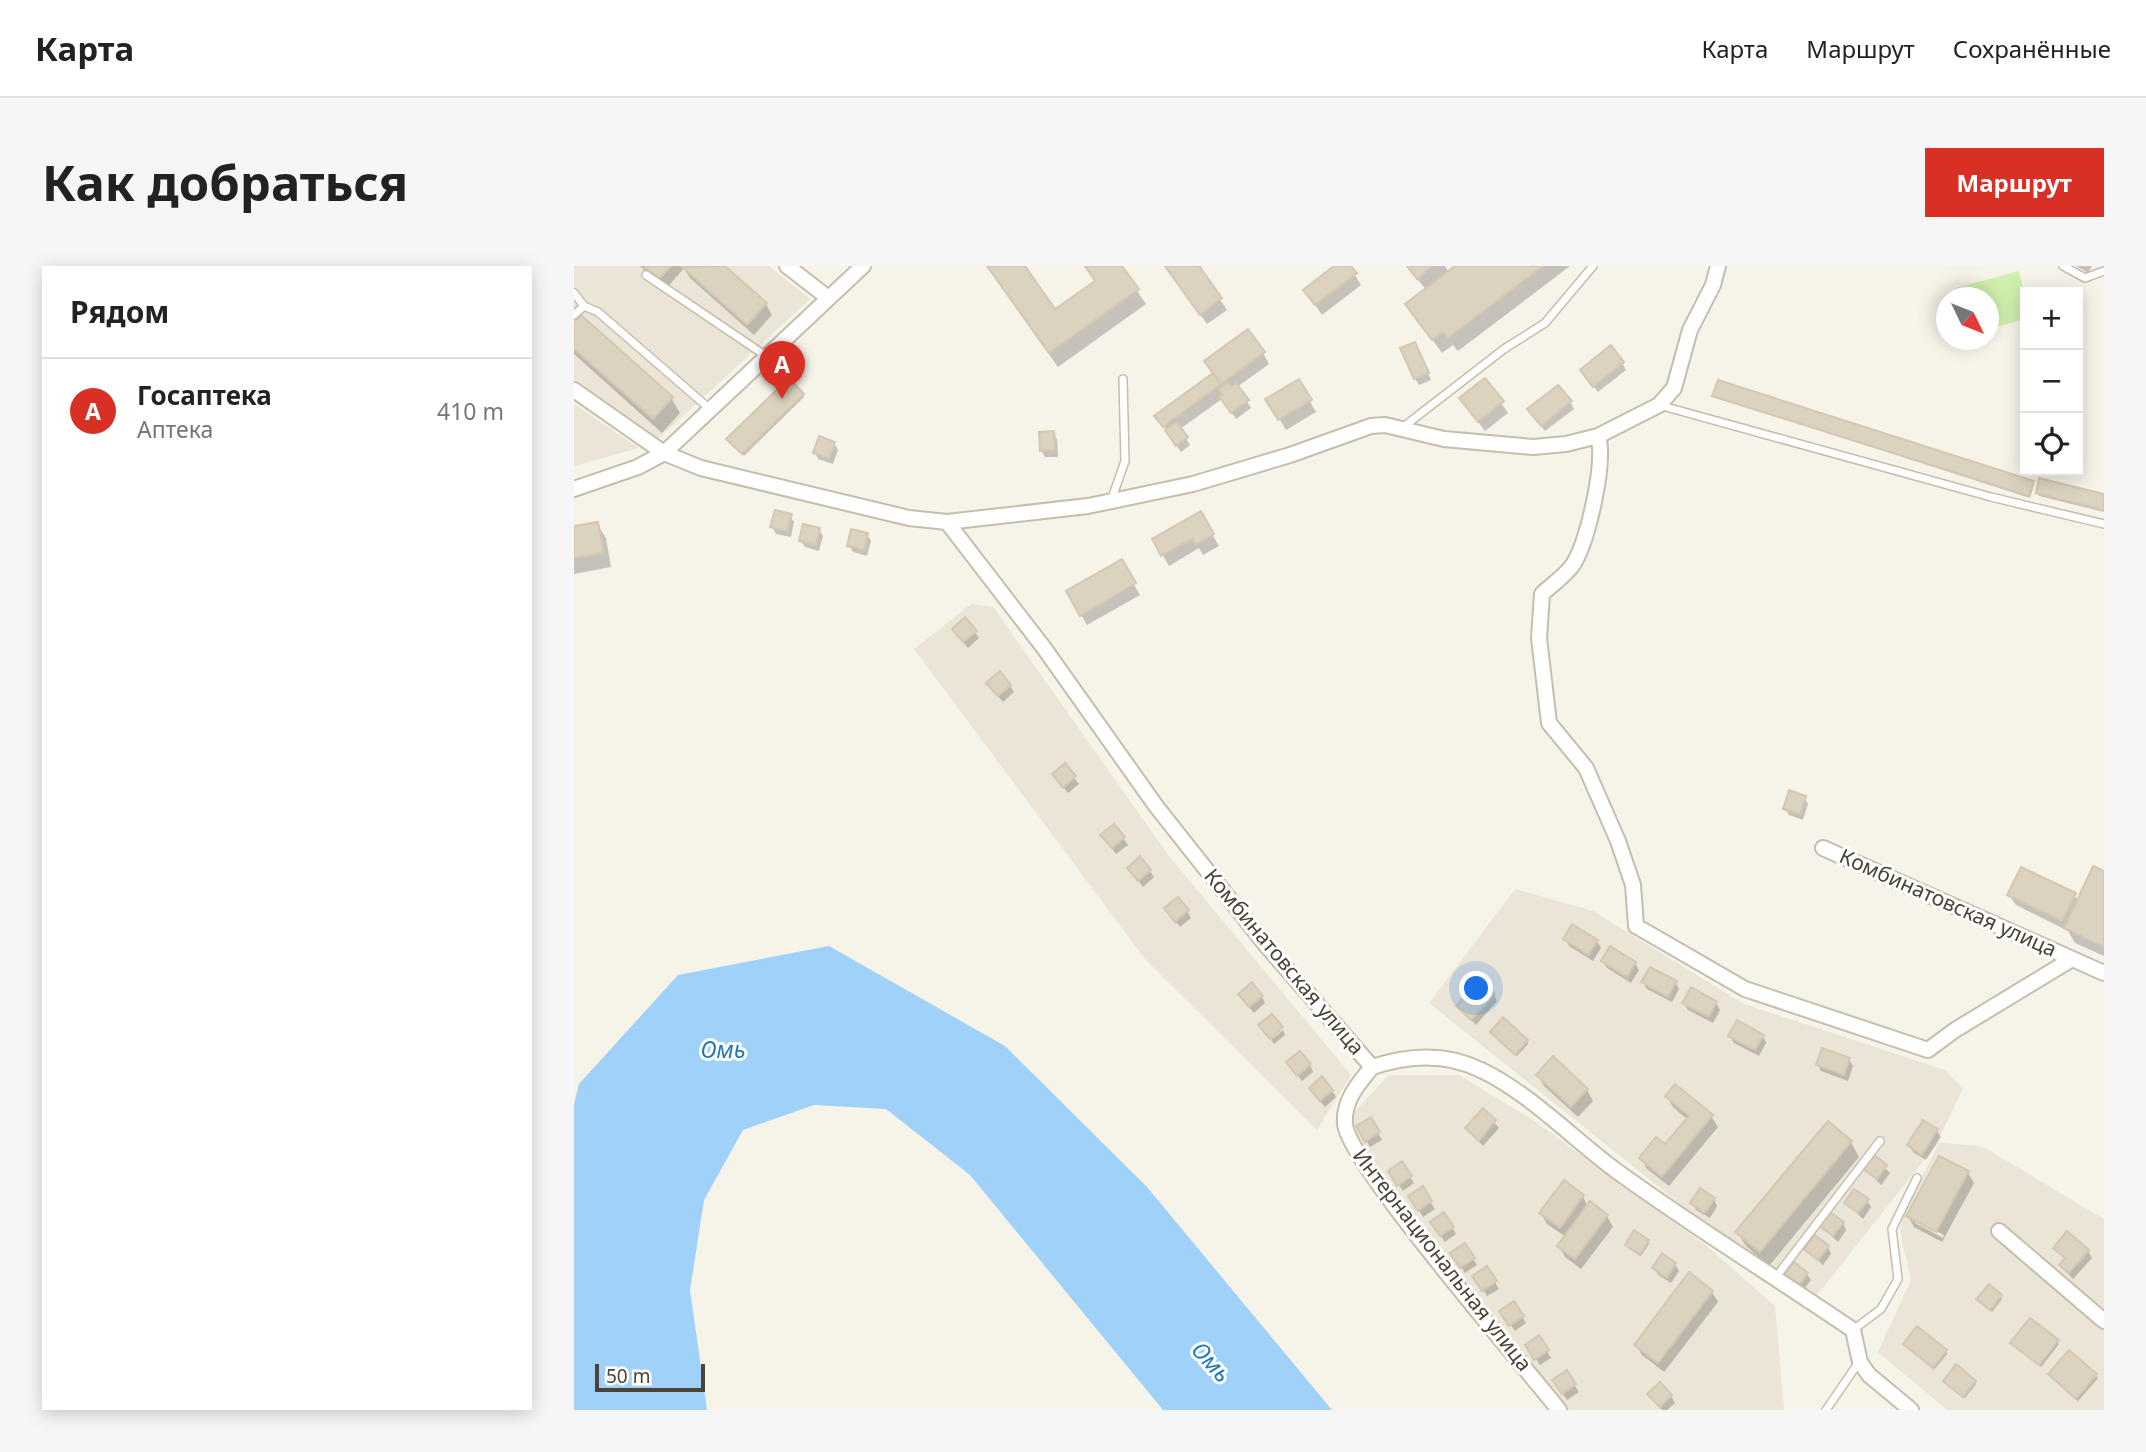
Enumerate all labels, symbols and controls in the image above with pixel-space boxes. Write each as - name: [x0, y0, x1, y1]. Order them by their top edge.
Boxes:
- text: Карта: [35, 26, 134, 71]
- text: Карта: [1701, 32, 1768, 65]
- text: Маршрут: [1806, 32, 1915, 65]
- text: Сохранённые: [1953, 32, 2111, 65]
- button: Маршрут: [1925, 148, 2104, 217]
- text: Как добраться: [42, 149, 408, 215]
- north arrow: [1936, 287, 1999, 350]
- map controls: [2020, 287, 2083, 476]
- button: +: [2020, 287, 2083, 350]
- text: Рядом: [70, 291, 169, 332]
- pin: A: [759, 341, 805, 399]
- button: −: [2020, 350, 2083, 413]
- text: Госаптека: [137, 377, 272, 413]
- text: A: [85, 395, 101, 427]
- text: 410 m: [437, 395, 504, 427]
- text: Аптека: [137, 413, 213, 445]
- button: locate: [2020, 413, 2083, 476]
- street label: Комбинатовская улица: [1835, 842, 2061, 963]
- street label: Комбинатовская улица: [1199, 862, 1371, 1060]
- your location: [1459, 971, 1493, 1005]
- water label: Омь: [701, 1033, 745, 1065]
- street label: Интернациональная улица: [1347, 1142, 1539, 1377]
- water label: Омь: [1185, 1334, 1239, 1389]
- scale bar: [595, 1361, 705, 1393]
- text: 50 m: [606, 1363, 650, 1389]

